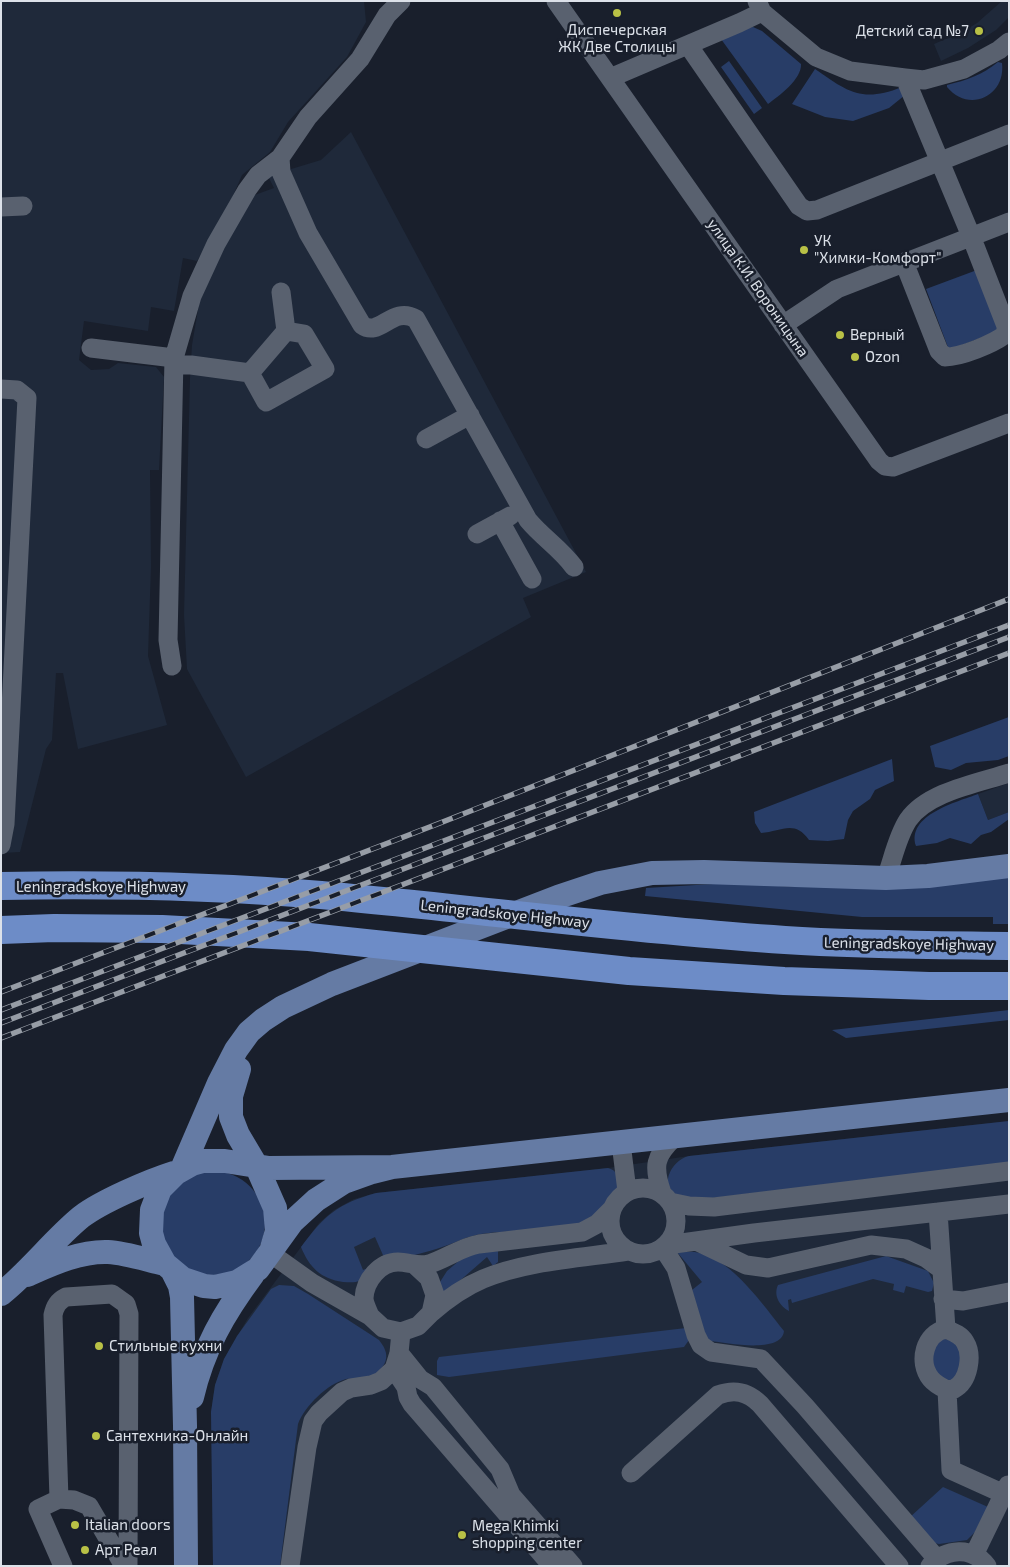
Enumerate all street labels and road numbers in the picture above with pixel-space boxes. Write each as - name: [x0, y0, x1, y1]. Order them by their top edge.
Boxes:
- street label: улица К.И. Вороницына: [704, 216, 812, 360]
- street label: Leningradskoye Highway: [16, 878, 186, 896]
- street label: Leningradskoye Highway: [419, 896, 591, 932]
- street label: Leningradskoye Highway: [824, 934, 994, 954]

